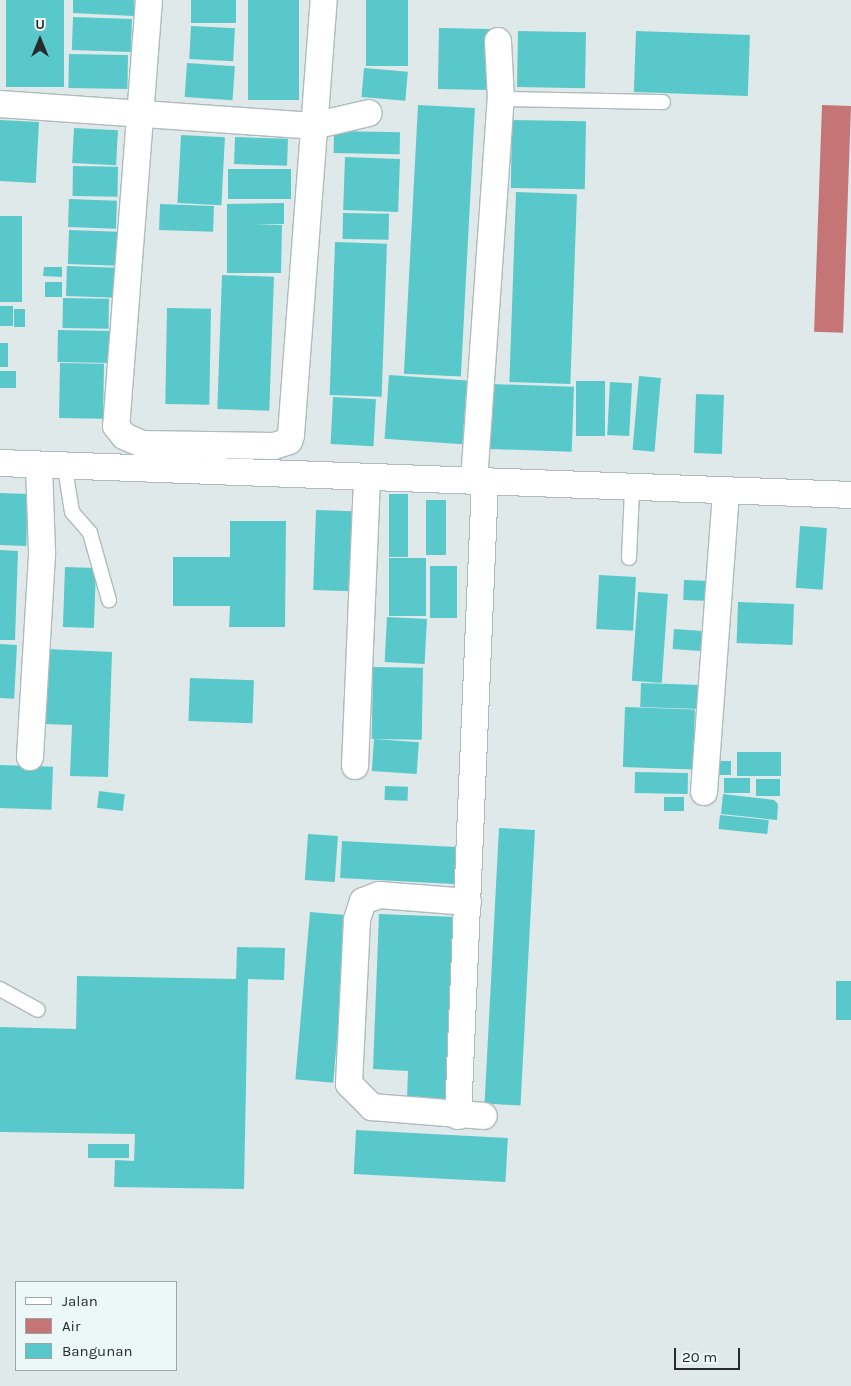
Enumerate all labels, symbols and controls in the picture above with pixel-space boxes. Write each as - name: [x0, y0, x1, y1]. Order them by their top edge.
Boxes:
- north arrow: [15, 15, 65, 65]
- text: U: [35, 16, 45, 33]
- legend: [15, 1281, 178, 1371]
- text: Jalan: [62, 1292, 98, 1310]
- text: Air: [62, 1317, 81, 1335]
- scale bar: [676, 1338, 742, 1370]
- text: Bangunan: [62, 1342, 133, 1360]
- text: 20 m: [682, 1348, 717, 1366]

